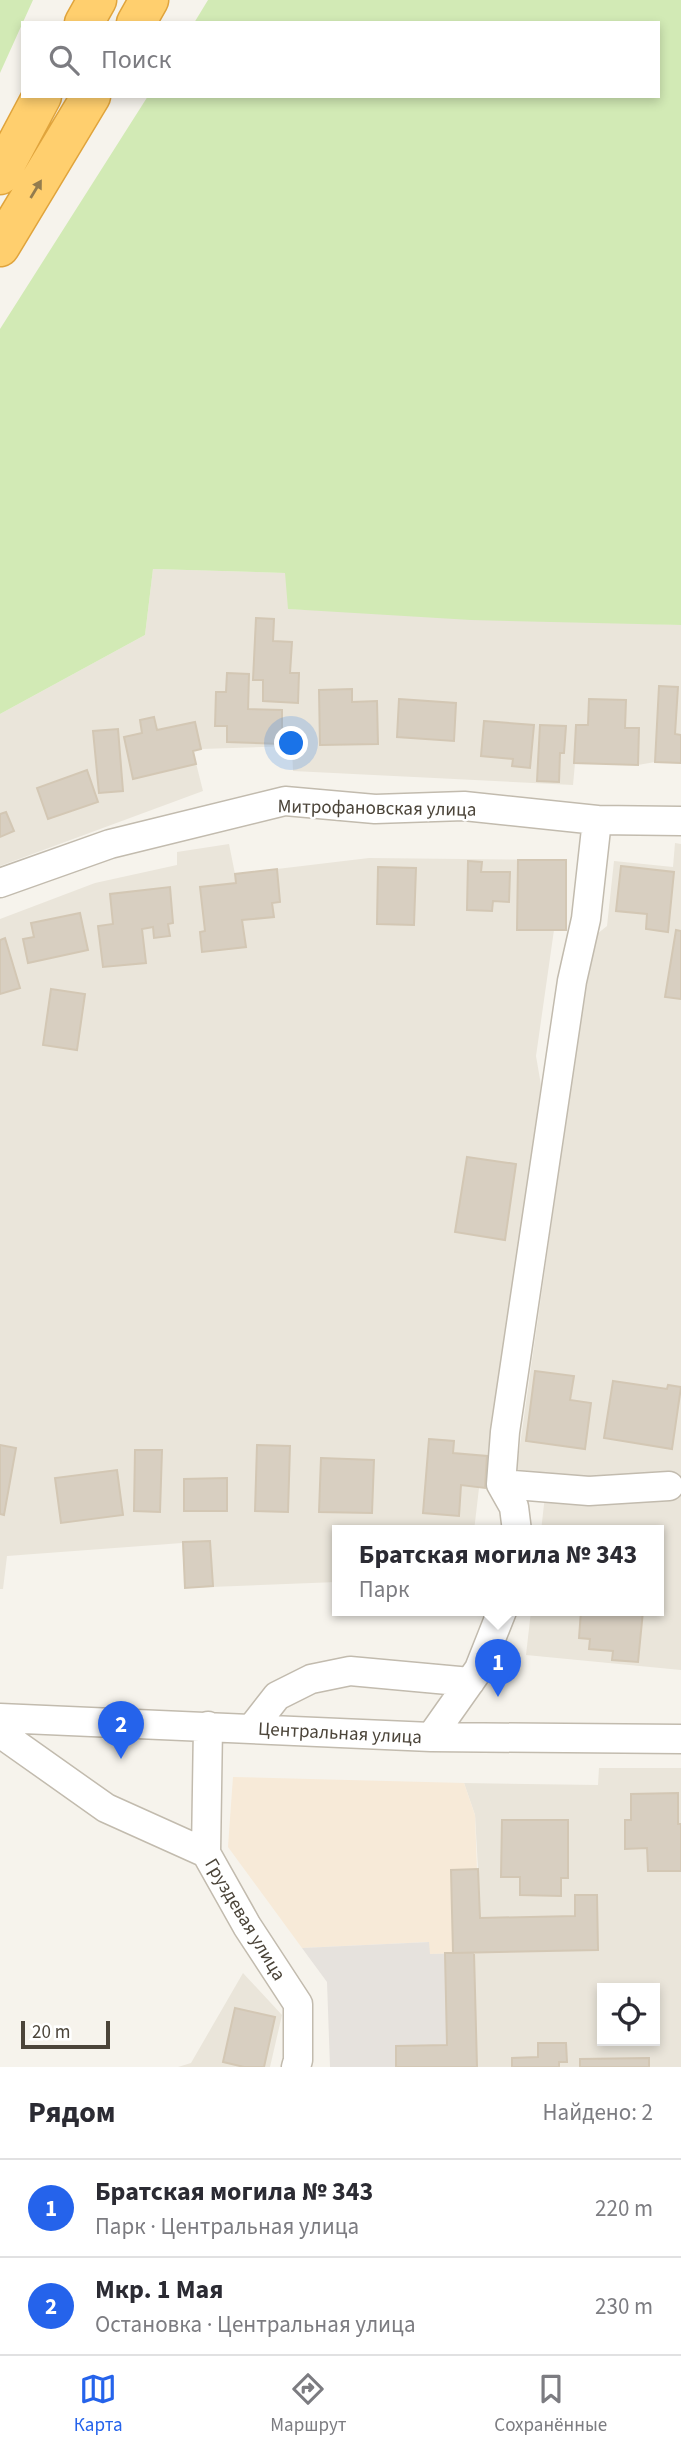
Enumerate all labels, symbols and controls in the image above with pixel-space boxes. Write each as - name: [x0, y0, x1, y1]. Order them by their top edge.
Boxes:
- search box: [21, 21, 660, 98]
- icon: search: [45, 41, 83, 79]
- text: Поиск: [101, 41, 171, 78]
- one-way arrow: [29, 179, 42, 198]
- your location: [274, 726, 308, 760]
- street label: Митрофановская улица: [277, 793, 477, 824]
- popup: [332, 1525, 664, 1616]
- text: Братская могила № 343: [359, 1536, 637, 1573]
- text: Парк: [359, 1573, 409, 1606]
- pin: 1: [475, 1639, 521, 1697]
- pin: 2: [98, 1701, 144, 1759]
- street label: Центральная улица: [257, 1716, 423, 1751]
- street label: Груздевая улица: [198, 1854, 292, 1986]
- map controls: [597, 1983, 660, 2046]
- button: locate: [597, 1983, 660, 2046]
- scale bar: [21, 2018, 110, 2050]
- text: 20 m: [32, 2019, 70, 2046]
- text: Рядом: [28, 2091, 116, 2134]
- text: Найдено: 2: [543, 2096, 653, 2129]
- text: Братская могила № 343: [95, 2173, 373, 2210]
- text: 1: [45, 2192, 57, 2225]
- text: 220 m: [595, 2192, 653, 2225]
- text: Парк · Центральная улица: [95, 2210, 359, 2243]
- text: Мкр. 1 Мая: [95, 2271, 223, 2308]
- text: 2: [45, 2290, 57, 2323]
- text: 230 m: [595, 2290, 653, 2323]
- text: Остановка · Центральная улица: [95, 2308, 416, 2341]
- tab: Карта: [74, 2370, 123, 2439]
- tab: Маршрут: [270, 2370, 347, 2439]
- tab: Сохранённые: [494, 2370, 607, 2439]

